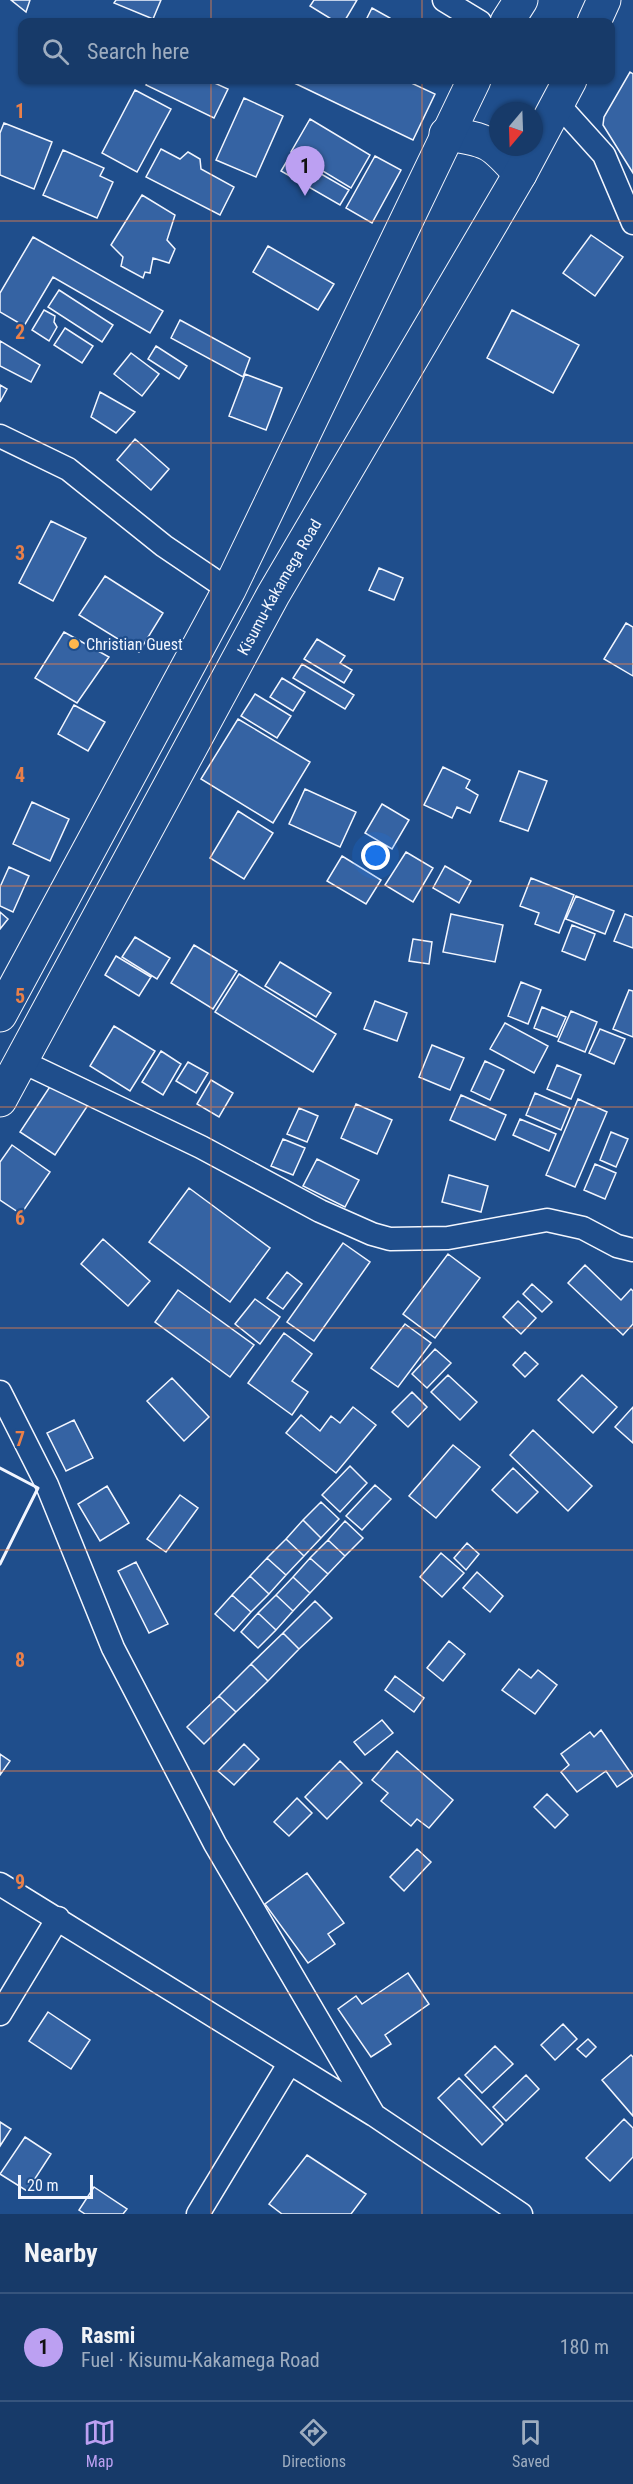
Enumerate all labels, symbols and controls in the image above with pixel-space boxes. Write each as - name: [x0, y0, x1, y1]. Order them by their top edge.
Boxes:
- search box: [18, 18, 615, 84]
- icon: search: [39, 35, 72, 68]
- text: Search here: [87, 39, 189, 64]
- text: 1: [15, 99, 25, 123]
- north arrow: [489, 102, 543, 156]
- pin: 1: [286, 146, 324, 196]
- text: 2: [15, 320, 25, 344]
- street label: Kisumu-Kakamega Road: [233, 516, 325, 658]
- text: 3: [15, 541, 25, 565]
- place label: Christian Guest: [86, 635, 183, 654]
- marker: Christian Guest: [67, 637, 81, 651]
- text: 4: [15, 763, 25, 787]
- your location: [361, 841, 390, 870]
- text: 5: [15, 984, 25, 1008]
- text: 6: [15, 1206, 25, 1230]
- text: 7: [15, 1427, 25, 1451]
- text: 8: [15, 1648, 25, 1672]
- text: 9: [15, 1870, 25, 1894]
- scale bar: [18, 2172, 93, 2200]
- text: 20 m: [27, 2176, 59, 2195]
- text: Nearby: [24, 2238, 98, 2268]
- text: Rasmi: [81, 2323, 135, 2348]
- text: 1: [38, 2335, 49, 2359]
- text: 180 m: [560, 2335, 609, 2359]
- text: Fuel · Kisumu-Kakamega Road: [81, 2348, 320, 2372]
- tab: Map: [83, 2416, 116, 2471]
- tab: Directions: [282, 2416, 346, 2471]
- tab: Saved: [512, 2416, 550, 2471]

